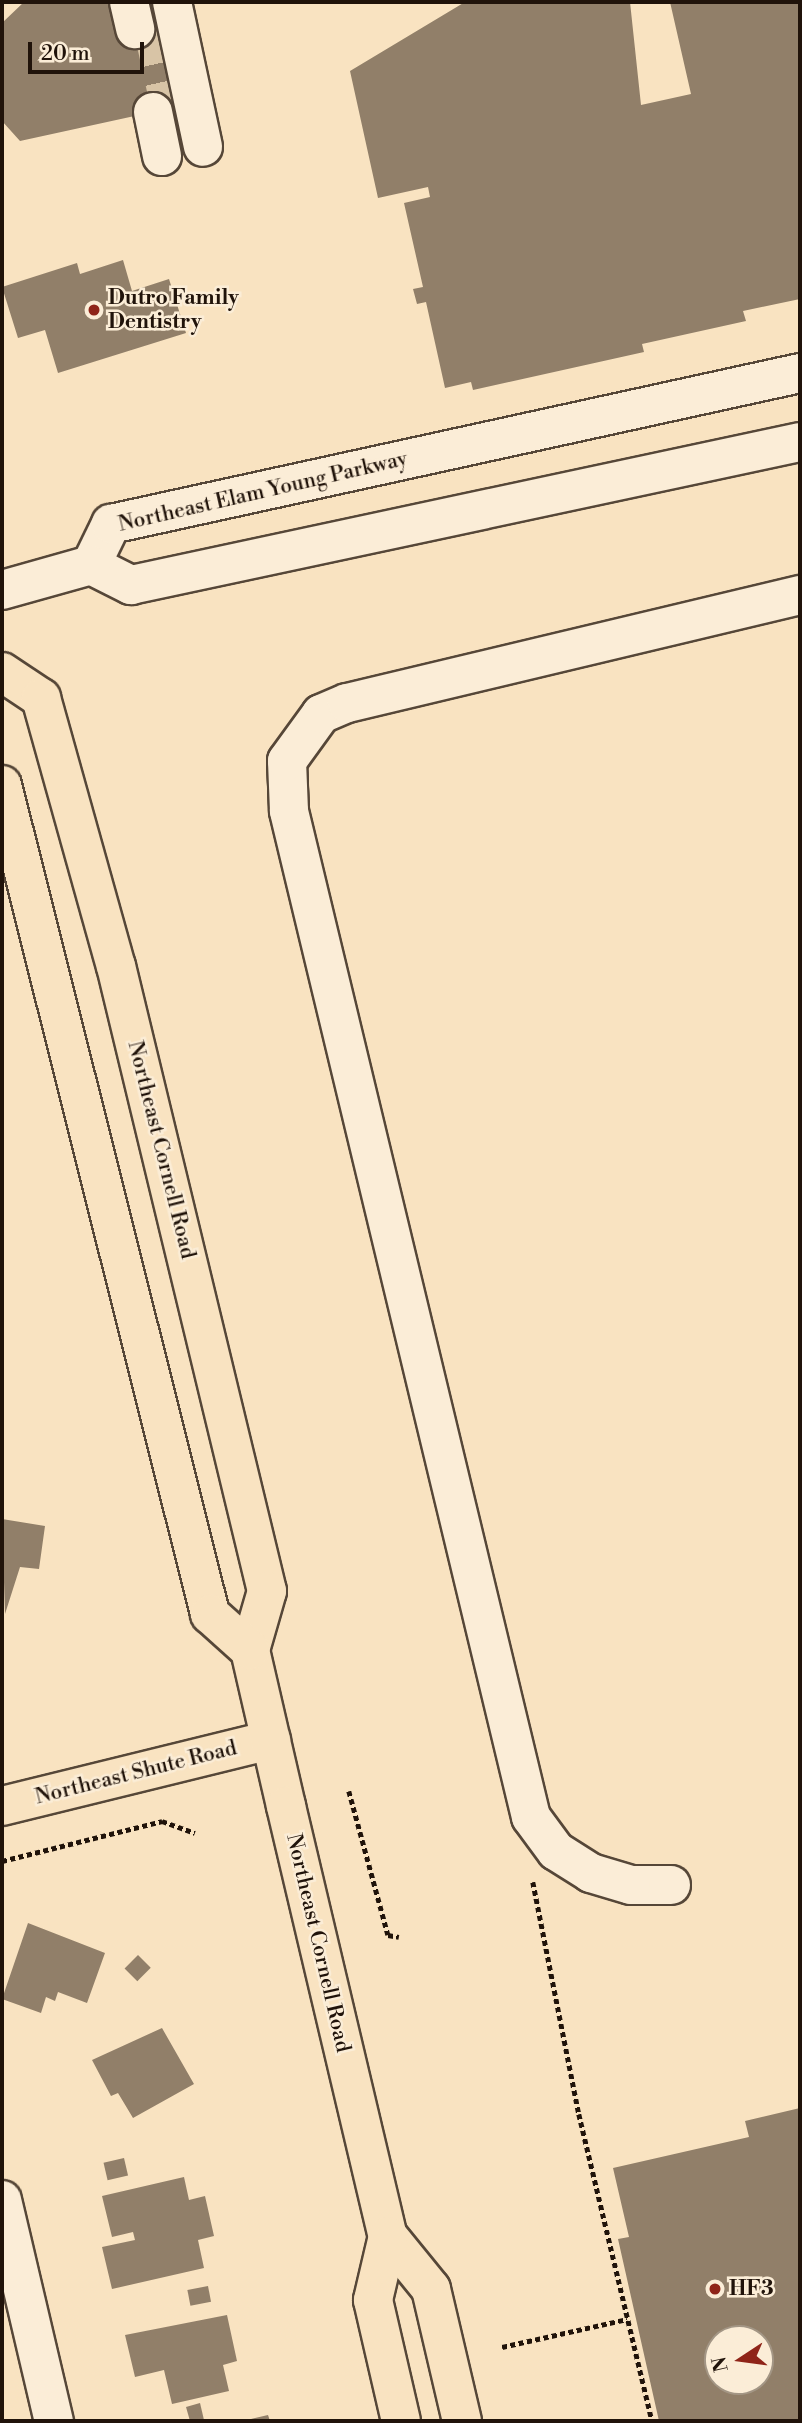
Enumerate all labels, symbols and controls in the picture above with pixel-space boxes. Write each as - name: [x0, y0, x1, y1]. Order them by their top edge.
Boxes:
- scale bar: [32, 28, 147, 72]
- text: 20 m: [41, 41, 90, 67]
- place label: Dutro Family Dentistry: [108, 285, 239, 335]
- marker: Dutro Family Dentistry: [86, 302, 102, 318]
- street label: Northeast Elam Young Parkway: [116, 446, 410, 538]
- street label: Northeast Cornell Road: [122, 1038, 200, 1262]
- street label: Northeast Shute Road: [33, 1736, 239, 1810]
- street label: Northeast Cornell Road: [281, 1831, 355, 2055]
- place label: HF3: [729, 2276, 774, 2302]
- marker: HF3: [707, 2281, 723, 2297]
- north arrow: [704, 2325, 774, 2395]
- text: N: [707, 2354, 734, 2374]

